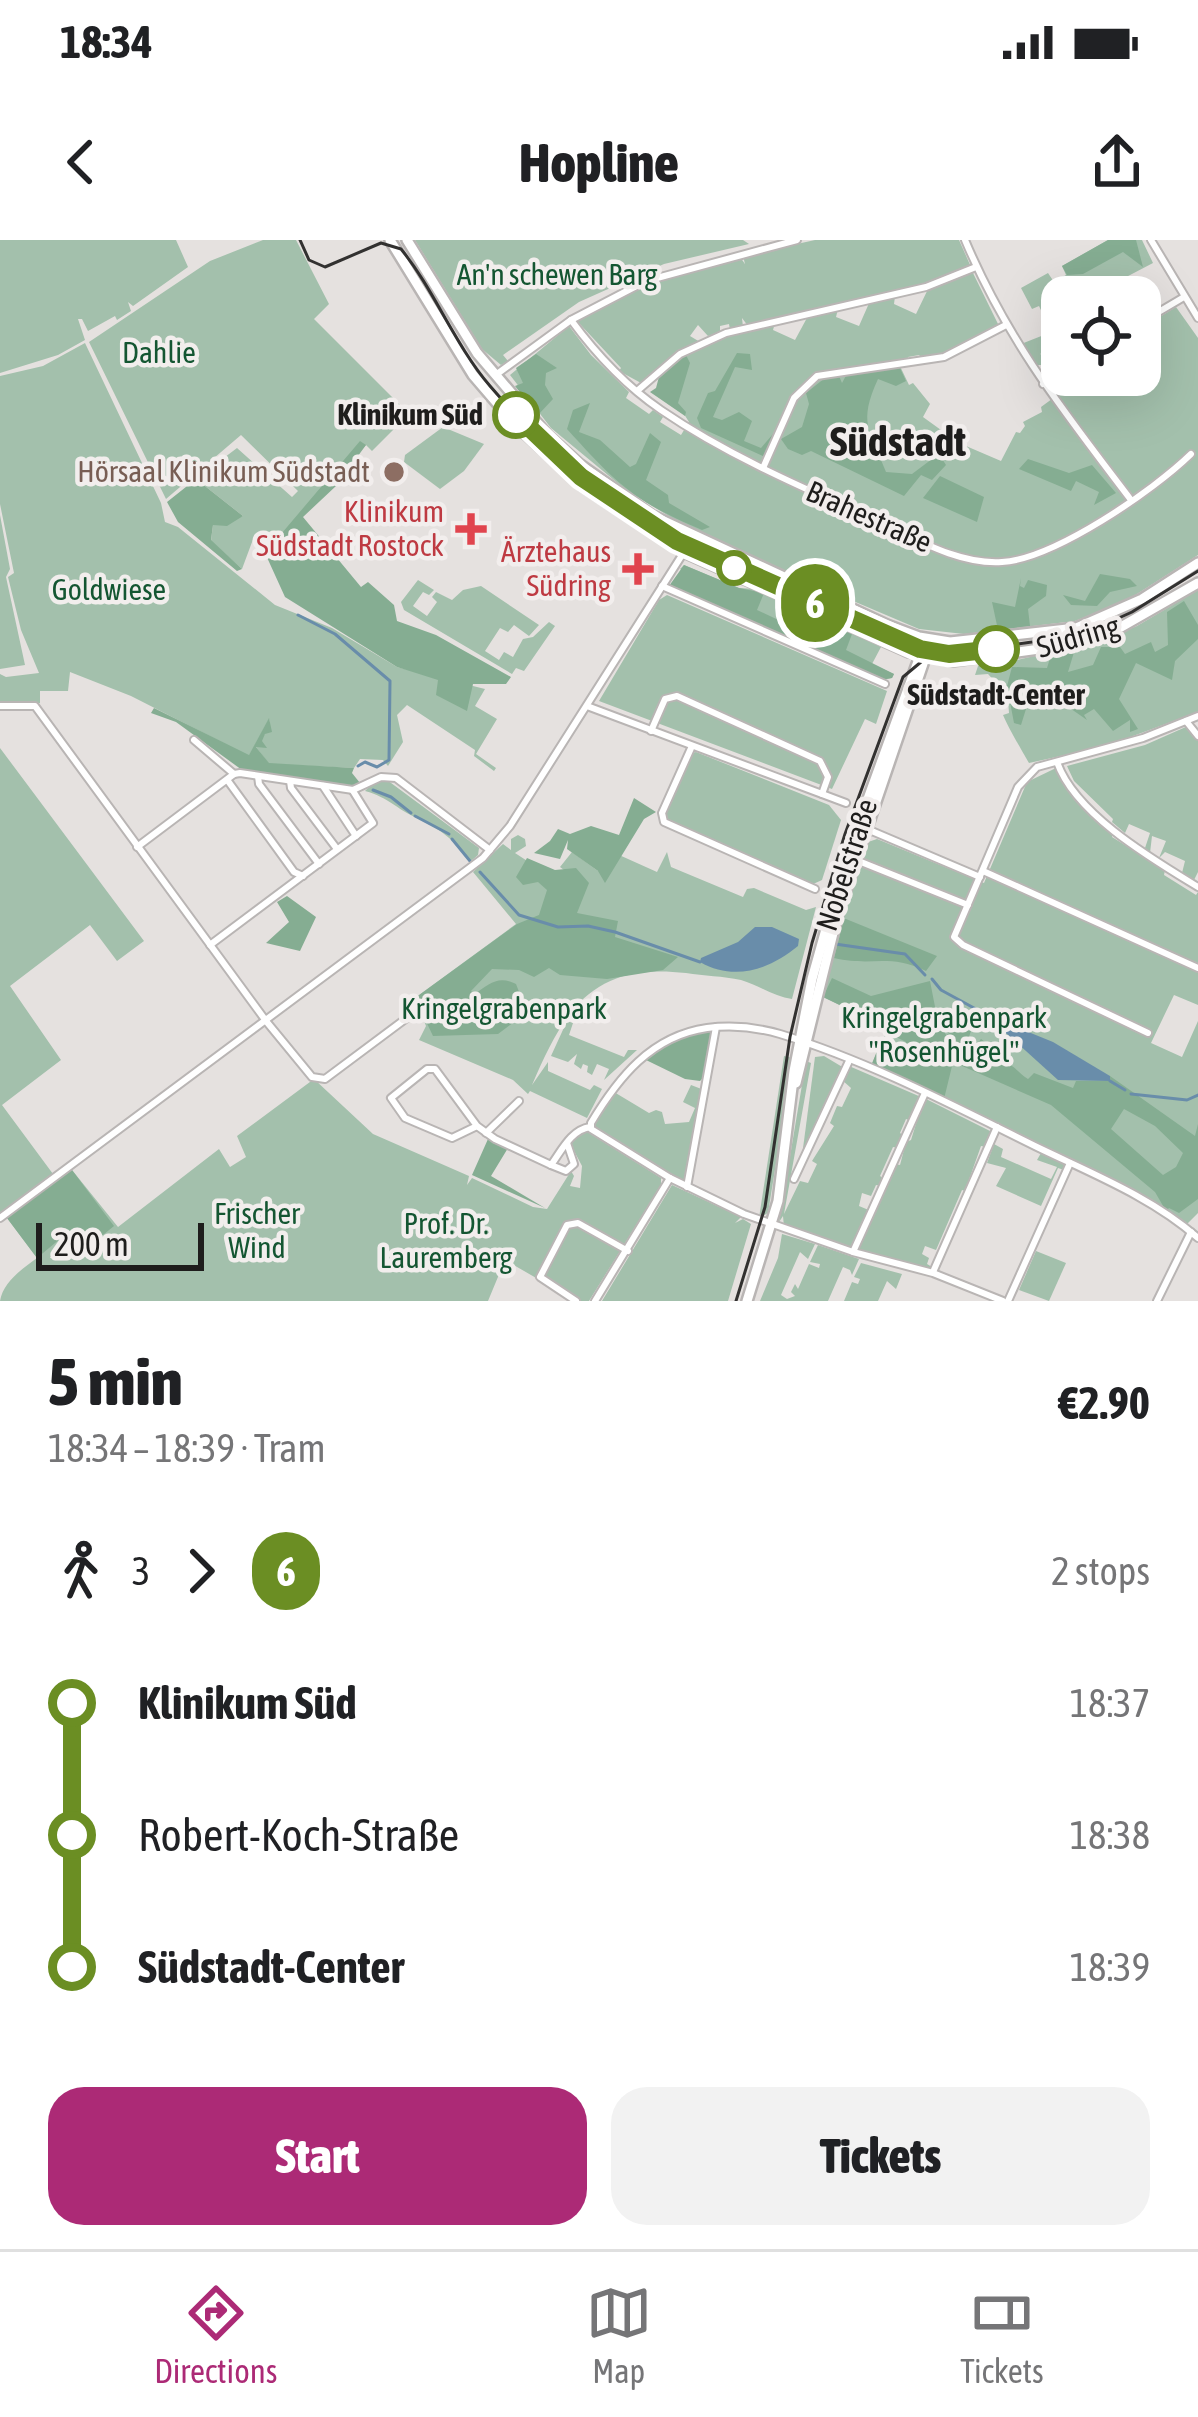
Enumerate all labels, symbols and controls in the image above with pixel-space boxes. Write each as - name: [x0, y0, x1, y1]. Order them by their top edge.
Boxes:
- text: 18:34: [60, 16, 153, 68]
- icon: back: [48, 129, 114, 195]
- icon: share: [1084, 129, 1150, 195]
- text: Hopline: [519, 132, 679, 193]
- park label: An'n schewen Barg: [457, 257, 657, 291]
- map controls: [1041, 276, 1161, 396]
- button: locate: [1041, 276, 1161, 396]
- park label: Dahlie: [122, 335, 196, 369]
- marker: Klinikum Süd: [494, 393, 538, 437]
- place label: Klinikum Süd: [337, 397, 483, 431]
- district label: Südstadt: [830, 417, 966, 465]
- place label: Hörsaal Klinikum Südstadt: [77, 454, 370, 488]
- marker: Hörsaal Klinikum Südstadt: [381, 459, 407, 485]
- street label: Brahestraße: [801, 473, 937, 559]
- place label: Klinikum Südstadt Rostock: [256, 494, 444, 562]
- marker: Klinikum Südstadt Rostock: [455, 513, 487, 545]
- place label: Ärztehaus Südring: [501, 534, 611, 602]
- unlabelled marker: [718, 552, 750, 584]
- marker: Ärztehaus Südring: [622, 553, 654, 585]
- line badge: 6: [776, 564, 854, 642]
- park label: Goldwiese: [52, 572, 166, 606]
- text: 6: [805, 579, 825, 627]
- street label: Südring: [1032, 608, 1123, 664]
- marker: Südstadt-Center: [974, 627, 1018, 671]
- place label: Südstadt-Center: [907, 677, 1086, 711]
- street label: Nobelstraße: [809, 794, 883, 935]
- park label: Kringelgrabenpark: [401, 991, 607, 1025]
- park label: Kringelgrabenpark "Rosenhügel": [841, 1000, 1047, 1068]
- park label: Frischer Wind: [214, 1196, 301, 1264]
- park label: Prof. Dr. Lauremberg: [380, 1206, 513, 1274]
- scale bar: [36, 1217, 204, 1270]
- text: 200 m: [54, 1225, 129, 1263]
- text: 5 min: [48, 1343, 183, 1419]
- text: €2.90: [1058, 1377, 1150, 1429]
- text: 18:34 – 18:39 · Tram: [48, 1426, 326, 1470]
- icon: walk: [48, 1538, 114, 1604]
- icon: forward: [168, 1538, 234, 1604]
- text: 6: [276, 1547, 296, 1595]
- text: 3: [132, 1549, 150, 1593]
- text: 2 stops: [1051, 1549, 1150, 1593]
- text: Klinikum Süd: [138, 1677, 357, 1729]
- text: 18:37: [1070, 1681, 1150, 1725]
- text: Robert-Koch-Straße: [138, 1809, 459, 1861]
- text: 18:38: [1070, 1813, 1150, 1857]
- text: Südstadt-Center: [138, 1941, 404, 1993]
- text: 18:39: [1070, 1945, 1150, 1989]
- button: Start: [48, 2087, 587, 2225]
- button: Tickets: [611, 2087, 1150, 2225]
- tab: Directions: [154, 2280, 277, 2390]
- tab: Map: [586, 2280, 652, 2390]
- tab: Tickets: [960, 2280, 1044, 2390]

